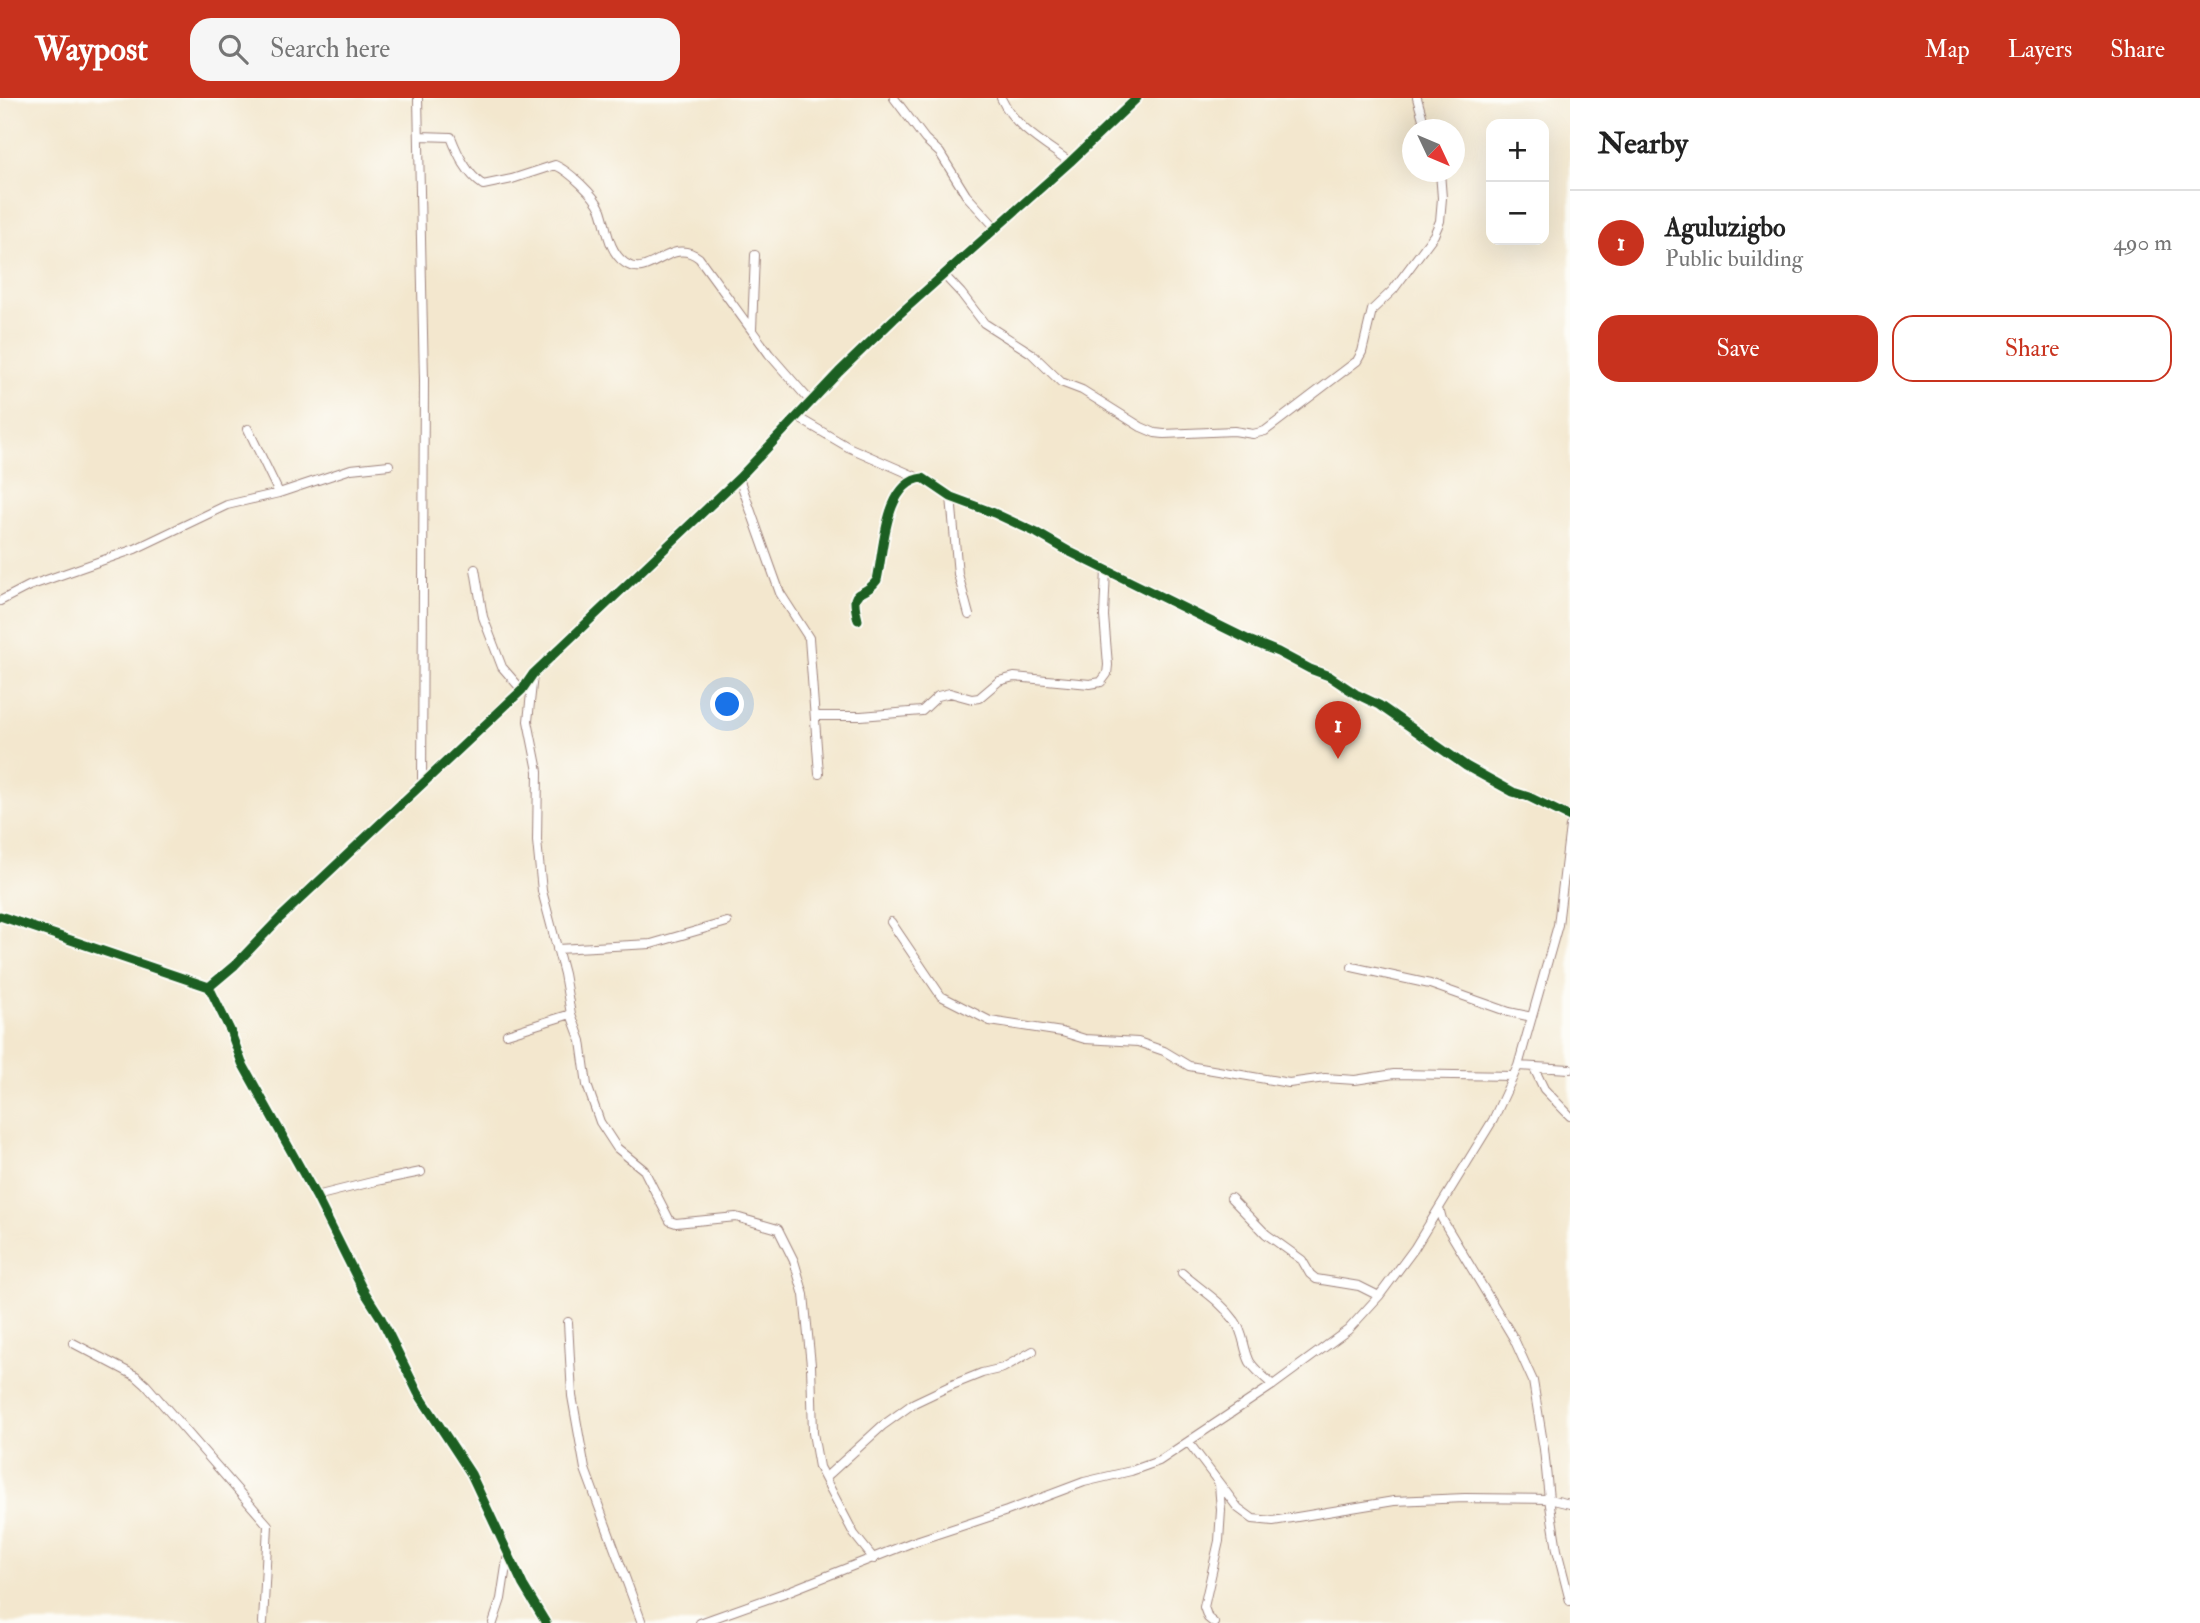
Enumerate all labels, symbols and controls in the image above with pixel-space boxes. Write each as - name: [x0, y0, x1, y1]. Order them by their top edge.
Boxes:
- search box: [190, 18, 680, 81]
- text: Waypost: [35, 29, 148, 70]
- icon: search: [214, 30, 252, 68]
- text: Search here: [270, 33, 390, 65]
- text: Map: [1925, 34, 1970, 65]
- text: Layers: [2008, 34, 2072, 65]
- text: Share: [2110, 34, 2165, 65]
- north arrow: [1402, 119, 1465, 182]
- map controls: [1486, 119, 1549, 245]
- button: +: [1486, 119, 1549, 182]
- text: Nearby: [1598, 125, 1688, 162]
- button: −: [1486, 182, 1549, 245]
- text: Aguluzigbo: [1665, 212, 1786, 244]
- text: 1: [1617, 228, 1625, 257]
- text: 490 m: [2113, 228, 2172, 257]
- text: Public building: [1665, 244, 1803, 273]
- button: Save: [1598, 315, 1878, 382]
- button: Share: [1892, 315, 2172, 382]
- your location: [710, 687, 744, 721]
- pin: 1: [1315, 701, 1361, 759]

